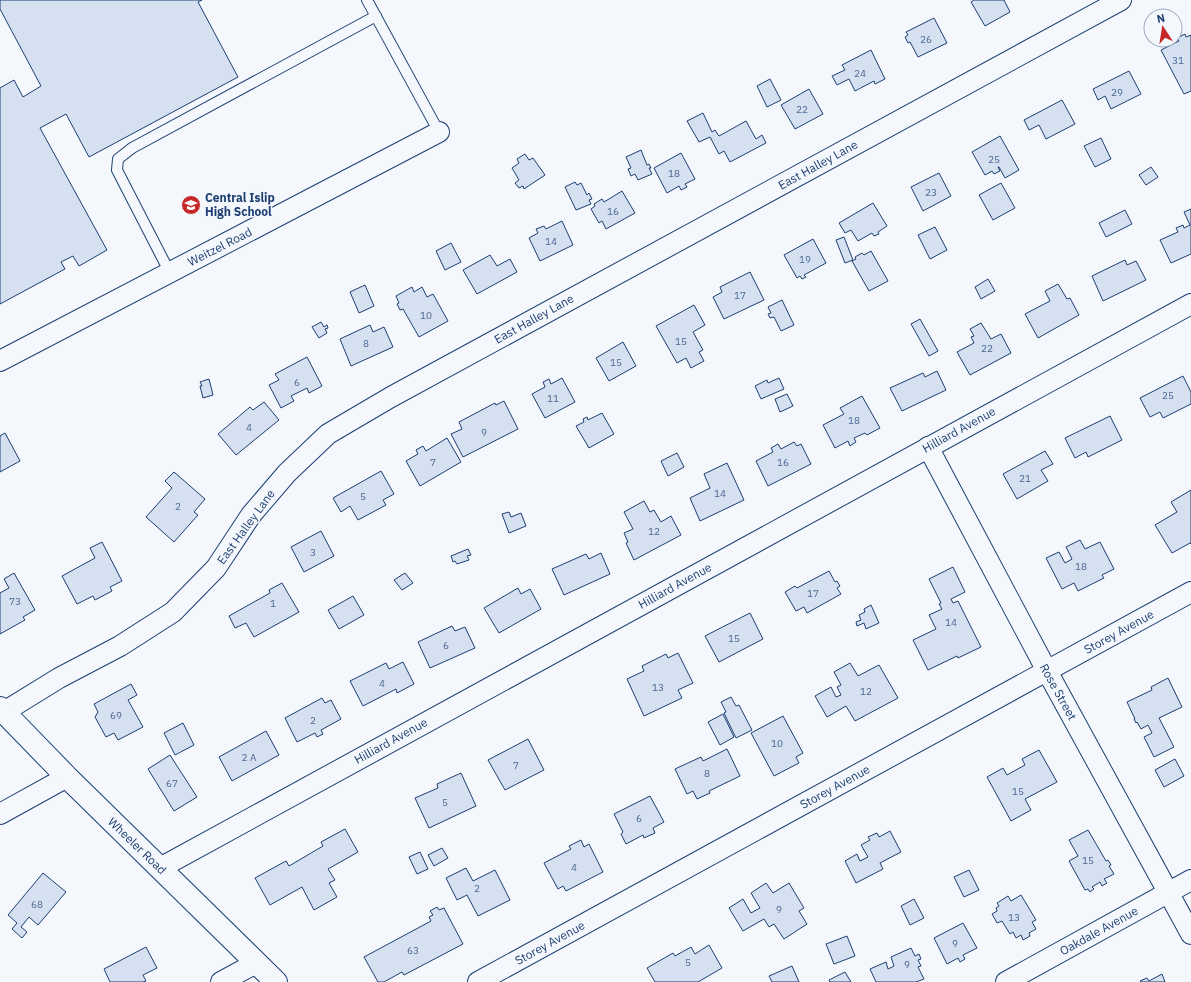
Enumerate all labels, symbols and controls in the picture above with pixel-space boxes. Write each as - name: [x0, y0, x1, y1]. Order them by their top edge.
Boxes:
- north arrow: [1143, 8, 1183, 48]
- text: N: [1156, 11, 1166, 26]
- house number: 26: [920, 33, 932, 46]
- house number: 31: [1172, 54, 1184, 67]
- house number: 24: [854, 67, 866, 80]
- house number: 29: [1111, 86, 1123, 99]
- house number: 22: [796, 103, 808, 116]
- street label: East Halley Lane: [775, 136, 861, 193]
- house number: 25: [988, 153, 1000, 166]
- house number: 18: [668, 167, 680, 180]
- house number: 23: [925, 186, 937, 199]
- place label: Central Islip High School: [205, 190, 275, 219]
- school or university icon: Central Islip High School: [180, 194, 202, 216]
- house number: 16: [607, 205, 619, 218]
- street label: Weitzel Road: [185, 224, 254, 269]
- house number: 14: [545, 235, 557, 248]
- house number: 19: [799, 253, 811, 266]
- house number: 17: [734, 289, 746, 302]
- street label: East Halley Lane: [491, 290, 577, 347]
- house number: 10: [420, 309, 432, 322]
- house number: 15: [675, 335, 687, 348]
- house number: 8: [363, 337, 369, 350]
- house number: 22: [981, 342, 993, 355]
- house number: 15: [610, 356, 622, 369]
- house number: 6: [294, 376, 300, 389]
- house number: 25: [1162, 389, 1174, 402]
- house number: 11: [547, 392, 559, 405]
- street label: Hilliard Avenue: [919, 403, 998, 456]
- house number: 18: [848, 414, 860, 427]
- house number: 4: [246, 421, 252, 434]
- house number: 9: [481, 426, 487, 439]
- house number: 7: [430, 456, 436, 469]
- house number: 16: [777, 456, 789, 469]
- house number: 21: [1019, 472, 1031, 485]
- street label: East Halley Lane: [213, 486, 278, 567]
- house number: 14: [714, 487, 726, 500]
- house number: 5: [360, 490, 366, 503]
- house number: 2: [175, 500, 181, 513]
- house number: 12: [648, 525, 660, 538]
- house number: 3: [310, 546, 316, 559]
- street label: Hilliard Avenue: [635, 559, 714, 612]
- house number: 18: [1075, 560, 1087, 573]
- house number: 17: [807, 587, 819, 600]
- house number: 73: [9, 595, 21, 608]
- house number: 1: [270, 597, 276, 610]
- street label: Storey Avenue: [1081, 606, 1157, 657]
- house number: 14: [945, 616, 957, 629]
- house number: 15: [728, 632, 740, 645]
- house number: 6: [443, 639, 449, 652]
- street label: Rose Street: [1037, 661, 1080, 723]
- house number: 4: [379, 677, 385, 690]
- house number: 13: [652, 681, 664, 694]
- house number: 12: [860, 685, 872, 698]
- house number: 69: [110, 709, 122, 722]
- house number: 2: [310, 714, 316, 727]
- street label: Hilliard Avenue: [351, 714, 430, 767]
- house number: 10: [771, 737, 783, 750]
- house number: 2 A: [242, 751, 257, 764]
- house number: 7: [513, 759, 519, 772]
- street label: Storey Avenue: [797, 761, 873, 812]
- house number: 8: [704, 767, 710, 780]
- house number: 67: [166, 777, 178, 790]
- house number: 15: [1012, 785, 1024, 798]
- house number: 5: [442, 796, 448, 809]
- house number: 6: [636, 812, 642, 825]
- street label: Wheeler Road: [105, 814, 170, 877]
- house number: 15: [1082, 854, 1094, 867]
- house number: 4: [571, 861, 577, 874]
- house number: 2: [474, 882, 480, 895]
- house number: 68: [31, 898, 43, 911]
- house number: 9: [776, 903, 782, 916]
- street label: Oakdale Avenue: [1057, 903, 1141, 958]
- house number: 13: [1008, 911, 1020, 924]
- street label: Storey Avenue: [512, 917, 588, 968]
- house number: 9: [952, 937, 958, 950]
- house number: 63: [407, 944, 419, 957]
- house number: 5: [685, 956, 691, 969]
- house number: 9: [904, 958, 910, 971]

